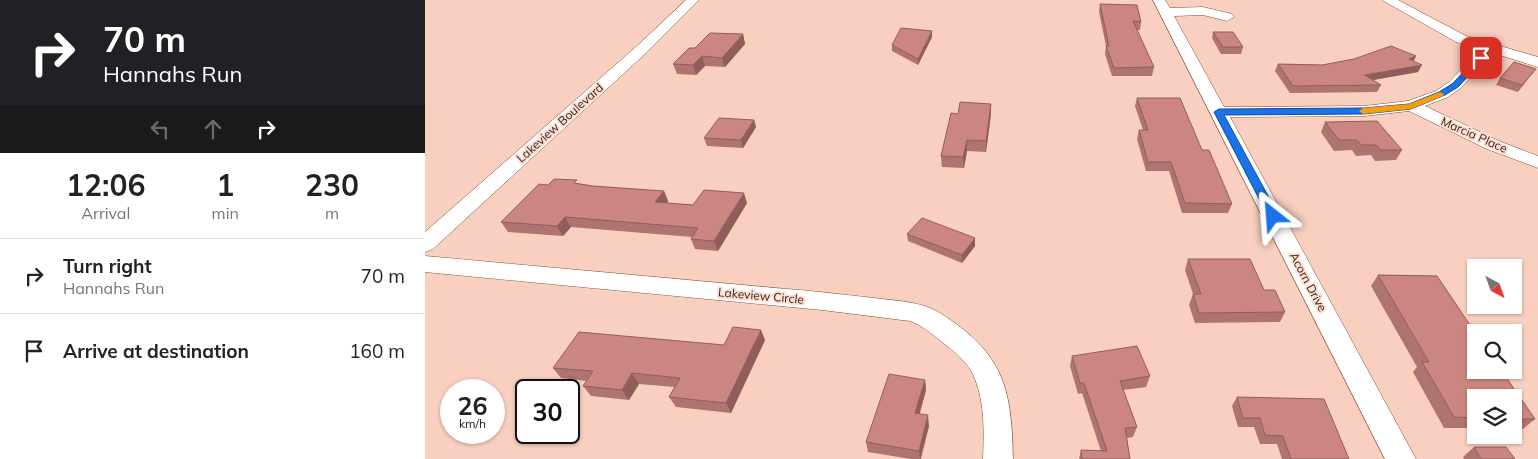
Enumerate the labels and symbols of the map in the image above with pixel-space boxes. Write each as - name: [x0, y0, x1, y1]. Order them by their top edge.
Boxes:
- pin: [1460, 37, 1502, 79]
- street label: Lakeview Boulevard: [513, 80, 606, 166]
- street label: Marcia Place: [1439, 113, 1510, 156]
- position arrow: [1246, 189, 1298, 241]
- street label: Acorn Drive: [1287, 250, 1330, 314]
- north arrow: [1467, 259, 1523, 314]
- street label: Lakeview Circle: [717, 284, 805, 307]
- speed limit sign: 30: [515, 379, 580, 444]

